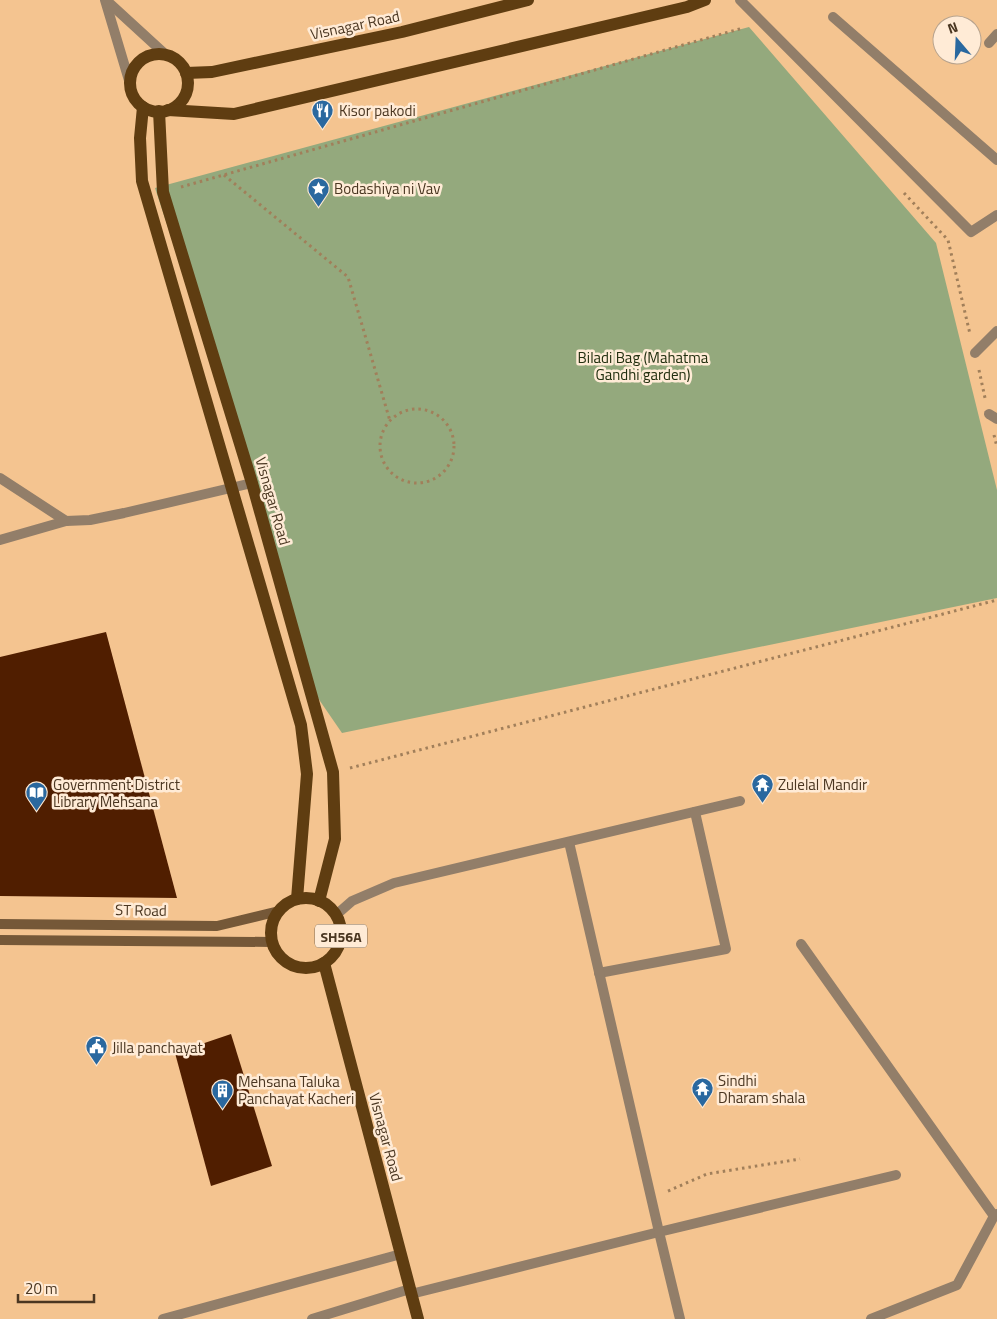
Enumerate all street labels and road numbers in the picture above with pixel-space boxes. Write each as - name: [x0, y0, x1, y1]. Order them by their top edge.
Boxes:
- street label: Visnagar Road: [308, 4, 402, 46]
- street label: Visnagar Road: [249, 454, 297, 548]
- street label: ST Road: [115, 898, 167, 922]
- road number: SH56A: [315, 924, 367, 948]
- street label: Visnagar Road: [363, 1090, 409, 1184]

